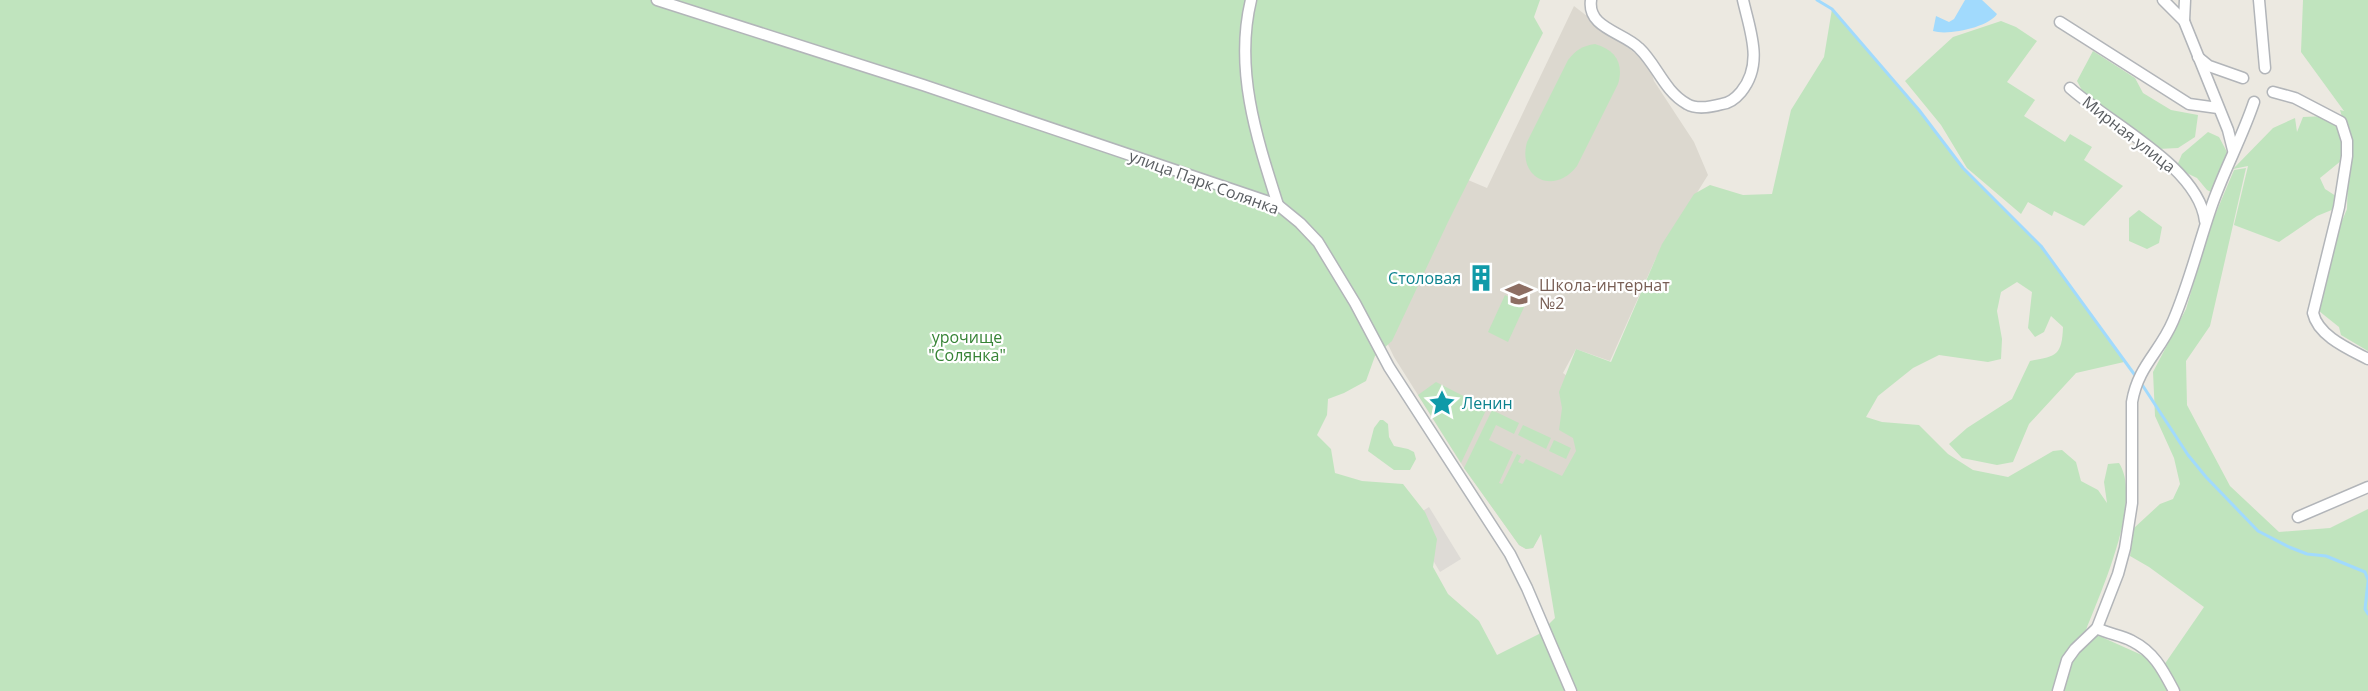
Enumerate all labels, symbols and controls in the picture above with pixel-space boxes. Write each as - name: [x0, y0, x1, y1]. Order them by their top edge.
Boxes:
- street label: Мирная улица: [2078, 91, 2180, 177]
- street label: улица Парк Солянка: [1126, 145, 1282, 219]
- building icon: Столовая: [1466, 263, 1496, 293]
- place label: Столовая: [1388, 267, 1461, 289]
- place label: Школа-интернат №2: [1539, 274, 1670, 314]
- school or university icon: Школа-интернат №2: [1504, 279, 1534, 309]
- park label: урочище "Солянка": [928, 326, 1006, 366]
- place icon: Ленин: [1427, 388, 1457, 418]
- place label: Ленин: [1462, 392, 1513, 414]

